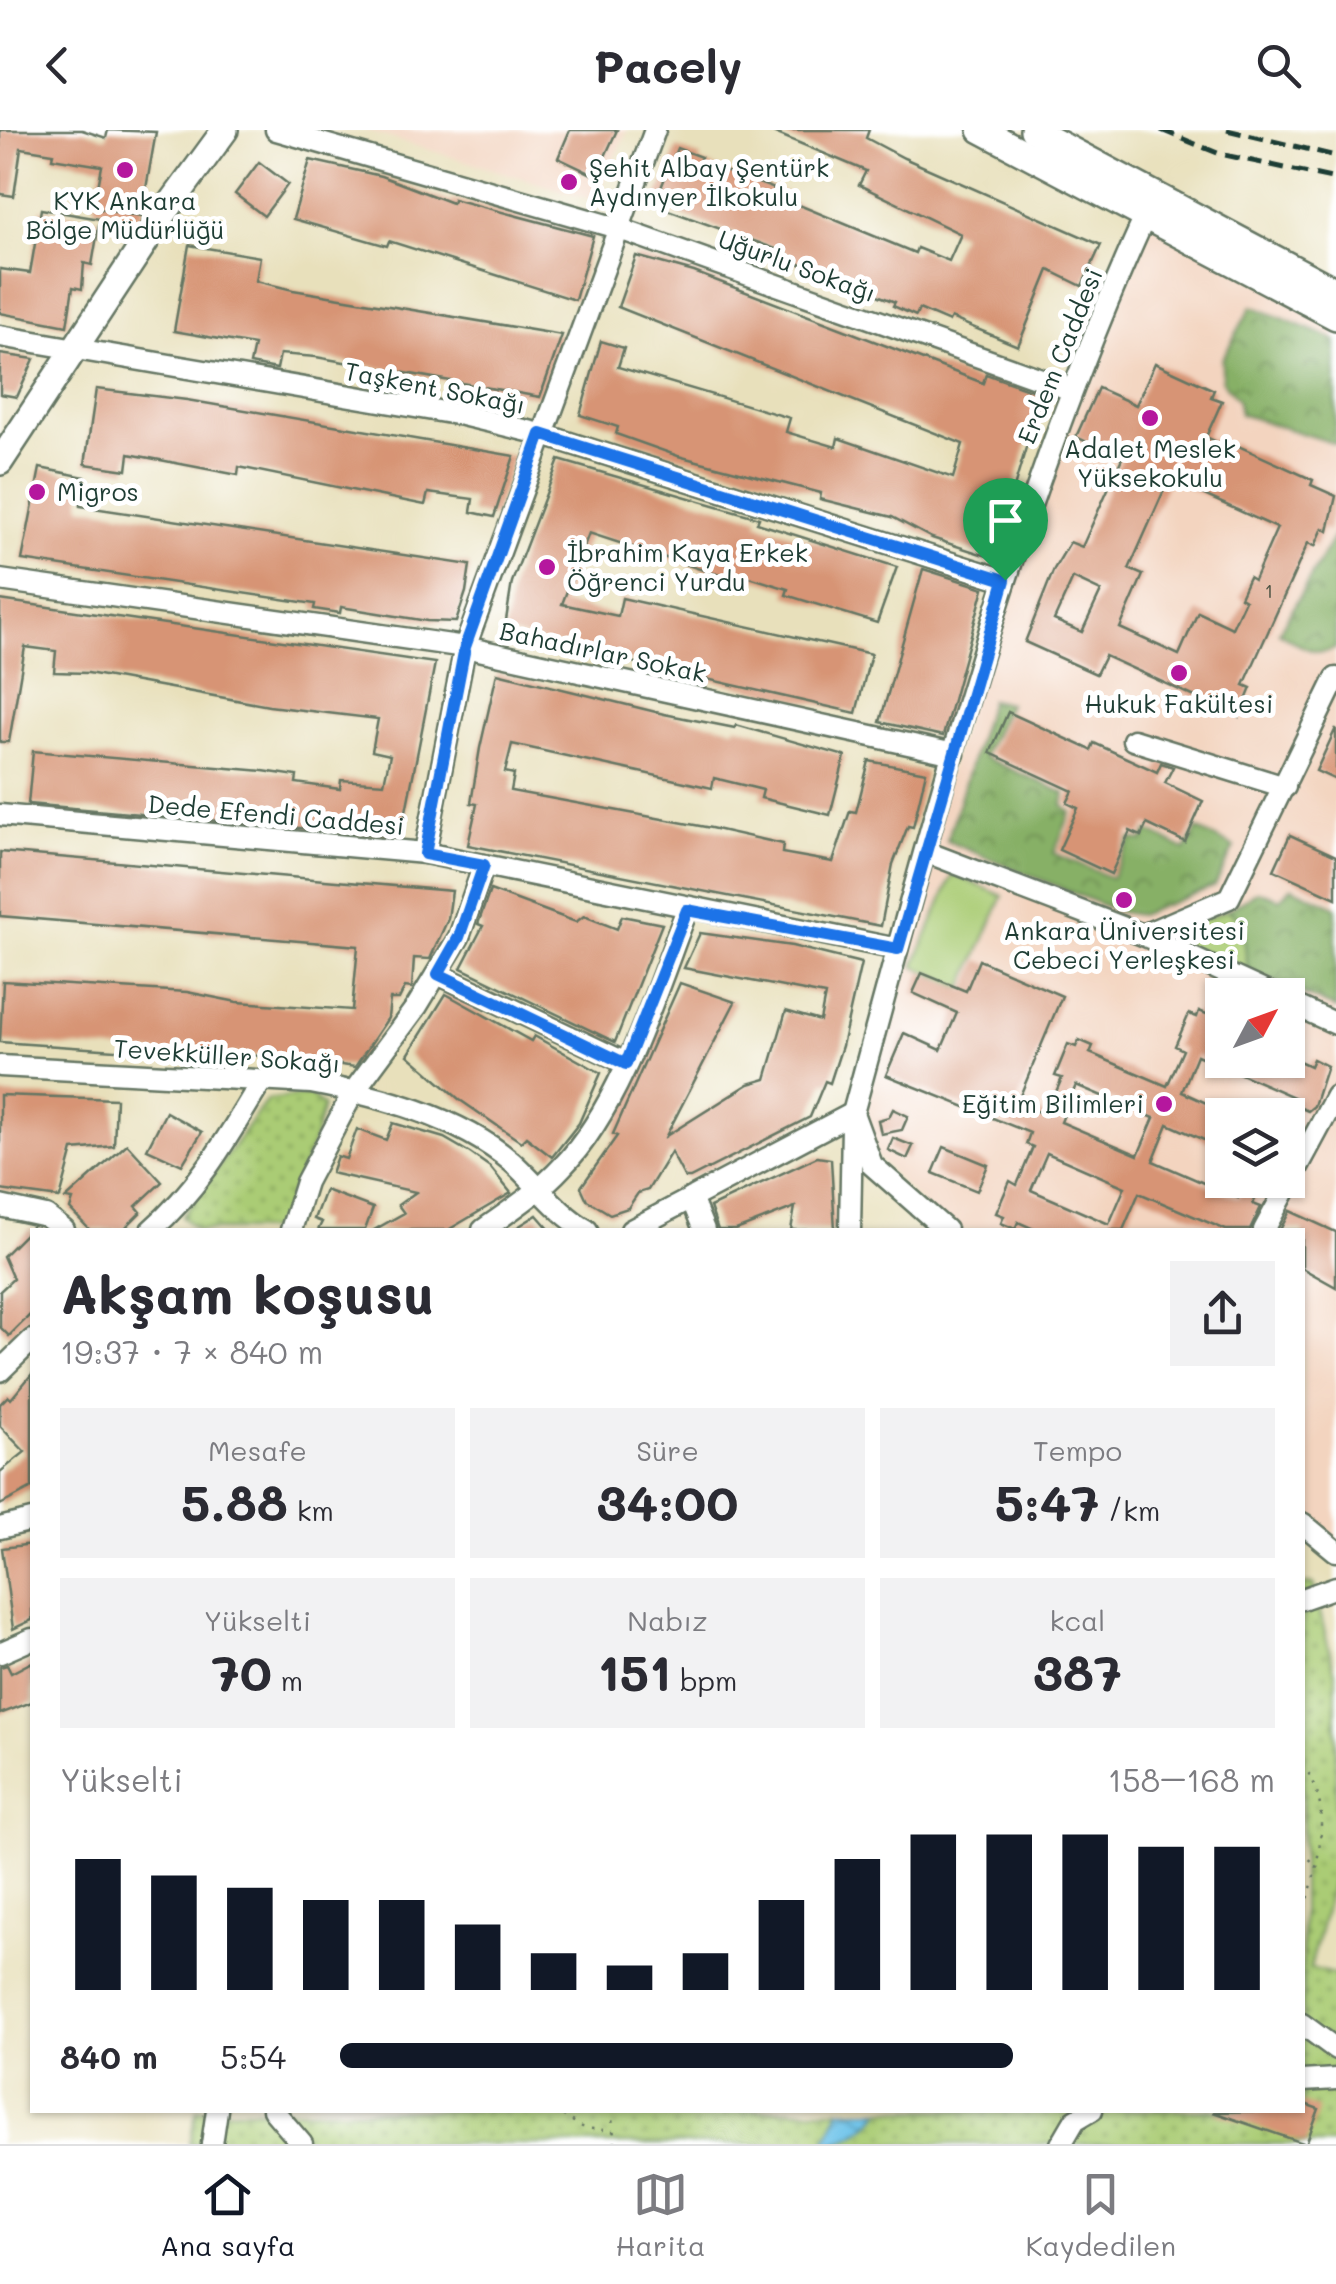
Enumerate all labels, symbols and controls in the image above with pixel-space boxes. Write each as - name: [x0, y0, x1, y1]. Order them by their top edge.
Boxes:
- text: Pacely: [594, 36, 742, 94]
- icon: back: [30, 38, 85, 93]
- icon: search: [1251, 38, 1306, 93]
- place label: Şehit Albay Şentürk Aydınyer İlkokulu: [589, 151, 829, 213]
- marker: KYK Ankara Bölge Müdürlüğü: [114, 159, 136, 181]
- marker: Şehit Albay Şentürk Aydınyer İlkokulu: [558, 171, 580, 193]
- place label: KYK Ankara Bölge Müdürlüğü: [26, 184, 224, 245]
- street label: Uğurlu Sokağı: [714, 222, 881, 308]
- street label: Erdem Caddesi: [1009, 263, 1109, 448]
- street label: Taşkent Sokağı: [342, 354, 528, 420]
- marker: Adalet Meslek Yüksekokulu: [1139, 407, 1161, 429]
- place label: Adalet Meslek Yüksekokulu: [1064, 432, 1236, 493]
- place label: Migros: [57, 475, 139, 507]
- pin: [963, 478, 1048, 581]
- marker: Migros: [26, 481, 48, 503]
- icon: arrive: [978, 493, 1033, 548]
- place label: İbrahim Kaya Erkek Öğrenci Yurdu: [567, 536, 808, 597]
- marker: İbrahim Kaya Erkek Öğrenci Yurdu: [536, 556, 558, 578]
- house number: 1: [1265, 577, 1273, 603]
- street label: Bahadırlar Sokak: [497, 613, 709, 689]
- marker: Hukuk Fakültesi: [1168, 662, 1190, 684]
- place label: Hukuk Fakültesi: [1085, 687, 1273, 719]
- street label: Dede Efendi Caddesi: [147, 787, 406, 841]
- marker: Ankara Üniversitesi Cebeci Yerleşkesi: [1113, 889, 1135, 911]
- place label: Ankara Üniversitesi Cebeci Yerleşkesi: [1003, 914, 1245, 975]
- north arrow: [1205, 978, 1305, 1078]
- map controls: [1205, 978, 1305, 1198]
- street label: Tevekküller Sokağı: [113, 1031, 341, 1079]
- place label: Eğitim Bilimleri: [962, 1087, 1144, 1119]
- marker: Eğitim Bilimleri: [1153, 1093, 1175, 1115]
- button: layers: [1205, 1098, 1305, 1198]
- text: Akşam koşusu: [60, 1256, 434, 1328]
- button: share: [1170, 1261, 1275, 1366]
- text: 19:37 · 7 × 840 m: [60, 1330, 323, 1372]
- text: Mesafe: [208, 1432, 307, 1468]
- text: Süre: [636, 1432, 699, 1468]
- text: Tempo: [1033, 1432, 1122, 1468]
- text: 5.88: [181, 1468, 288, 1534]
- text: 34:00: [597, 1468, 738, 1534]
- text: 5:47: [995, 1468, 1099, 1534]
- text: km: [288, 1492, 334, 1528]
- text: /km: [1099, 1492, 1160, 1528]
- text: Yükselti: [204, 1602, 311, 1638]
- text: Nabız: [627, 1602, 708, 1638]
- text: kcal: [1050, 1602, 1105, 1638]
- text: 70: [212, 1638, 272, 1704]
- text: 151: [598, 1638, 671, 1704]
- text: 387: [1033, 1638, 1122, 1704]
- text: m: [272, 1662, 303, 1698]
- text: bpm: [671, 1662, 737, 1698]
- text: Yükselti: [60, 1758, 183, 1800]
- text: 158–168 m: [1108, 1758, 1275, 1800]
- text: 840 m: [60, 2035, 158, 2077]
- text: 5:54: [220, 2035, 286, 2077]
- tab: Ana sayfa: [160, 2167, 295, 2263]
- tab: Harita: [616, 2167, 705, 2263]
- tab: Kaydedilen: [1026, 2167, 1176, 2263]

